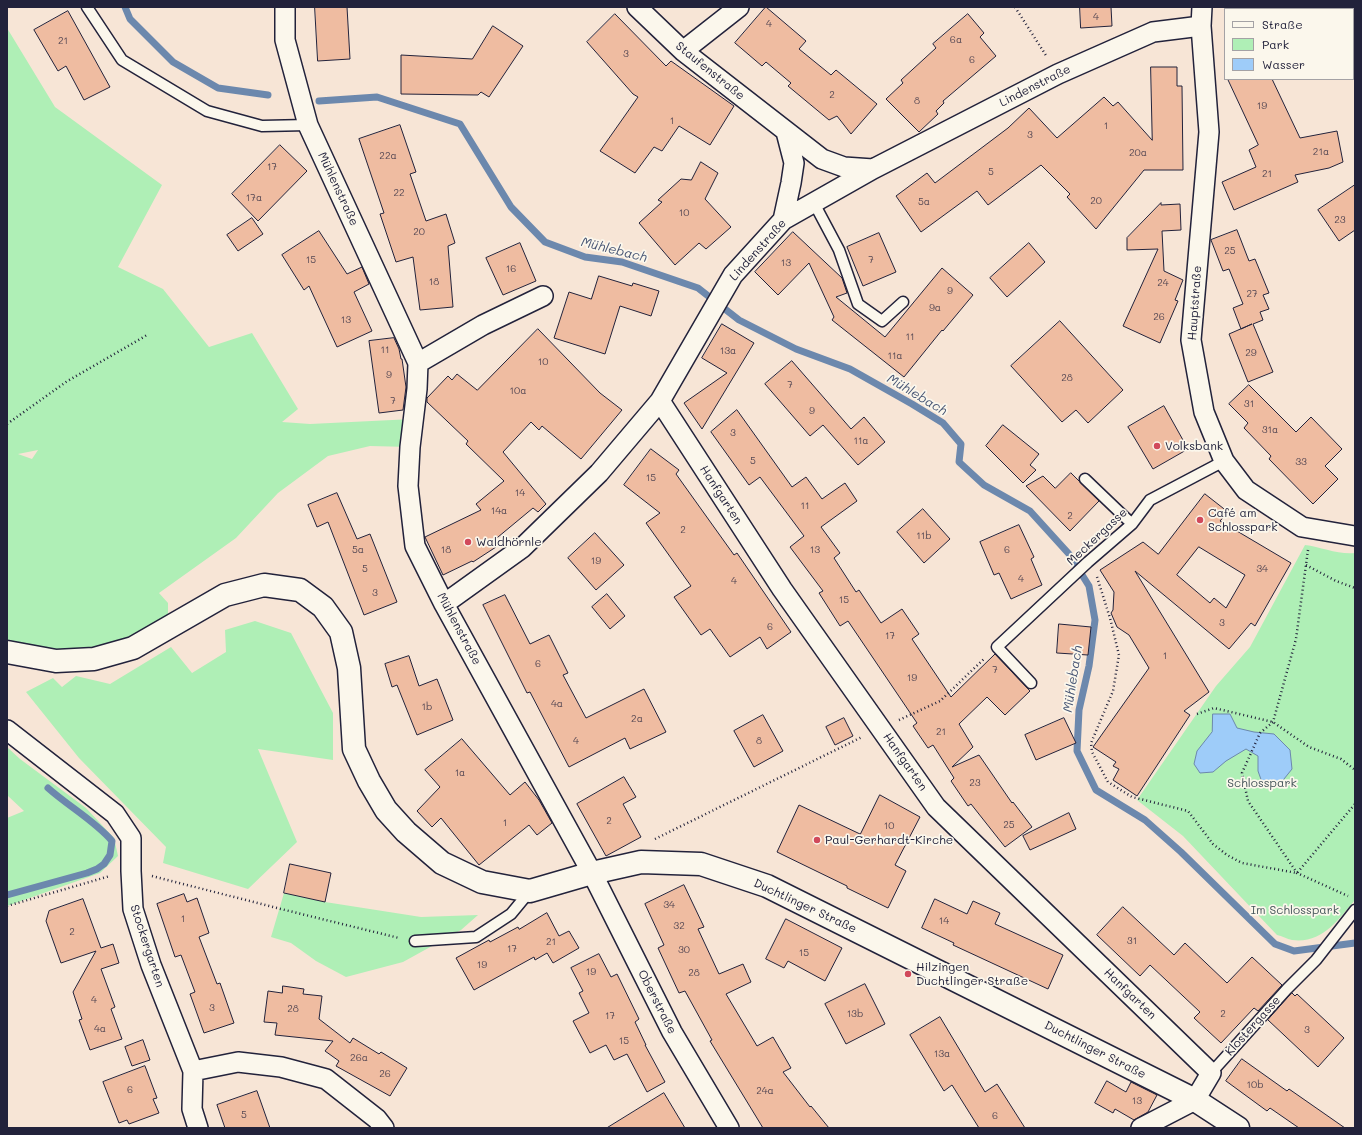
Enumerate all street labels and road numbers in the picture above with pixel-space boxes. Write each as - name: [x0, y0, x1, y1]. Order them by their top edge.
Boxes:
- street label: Staufenstraße: [673, 39, 747, 103]
- street label: Lindenstraße: [997, 62, 1073, 110]
- street label: Mühlenstraße: [315, 150, 361, 228]
- street label: Lindenstraße: [727, 216, 789, 284]
- street label: Hauptstraße: [1185, 265, 1205, 341]
- street label: Hanfgarten: [697, 463, 745, 527]
- street label: Meckergasse: [1064, 505, 1130, 569]
- street label: Mühlenstraße: [434, 590, 484, 668]
- street label: Hanfgarten: [880, 730, 930, 794]
- street label: Duchtlinger Straße: [751, 876, 859, 936]
- street label: Stockergarten: [127, 903, 167, 989]
- street label: Hanfgarten: [1101, 965, 1159, 1023]
- street label: Oberstraße: [635, 967, 679, 1037]
- street label: Klostergasse: [1222, 993, 1284, 1059]
- street label: Duchtlinger Straße: [1042, 1018, 1148, 1082]

